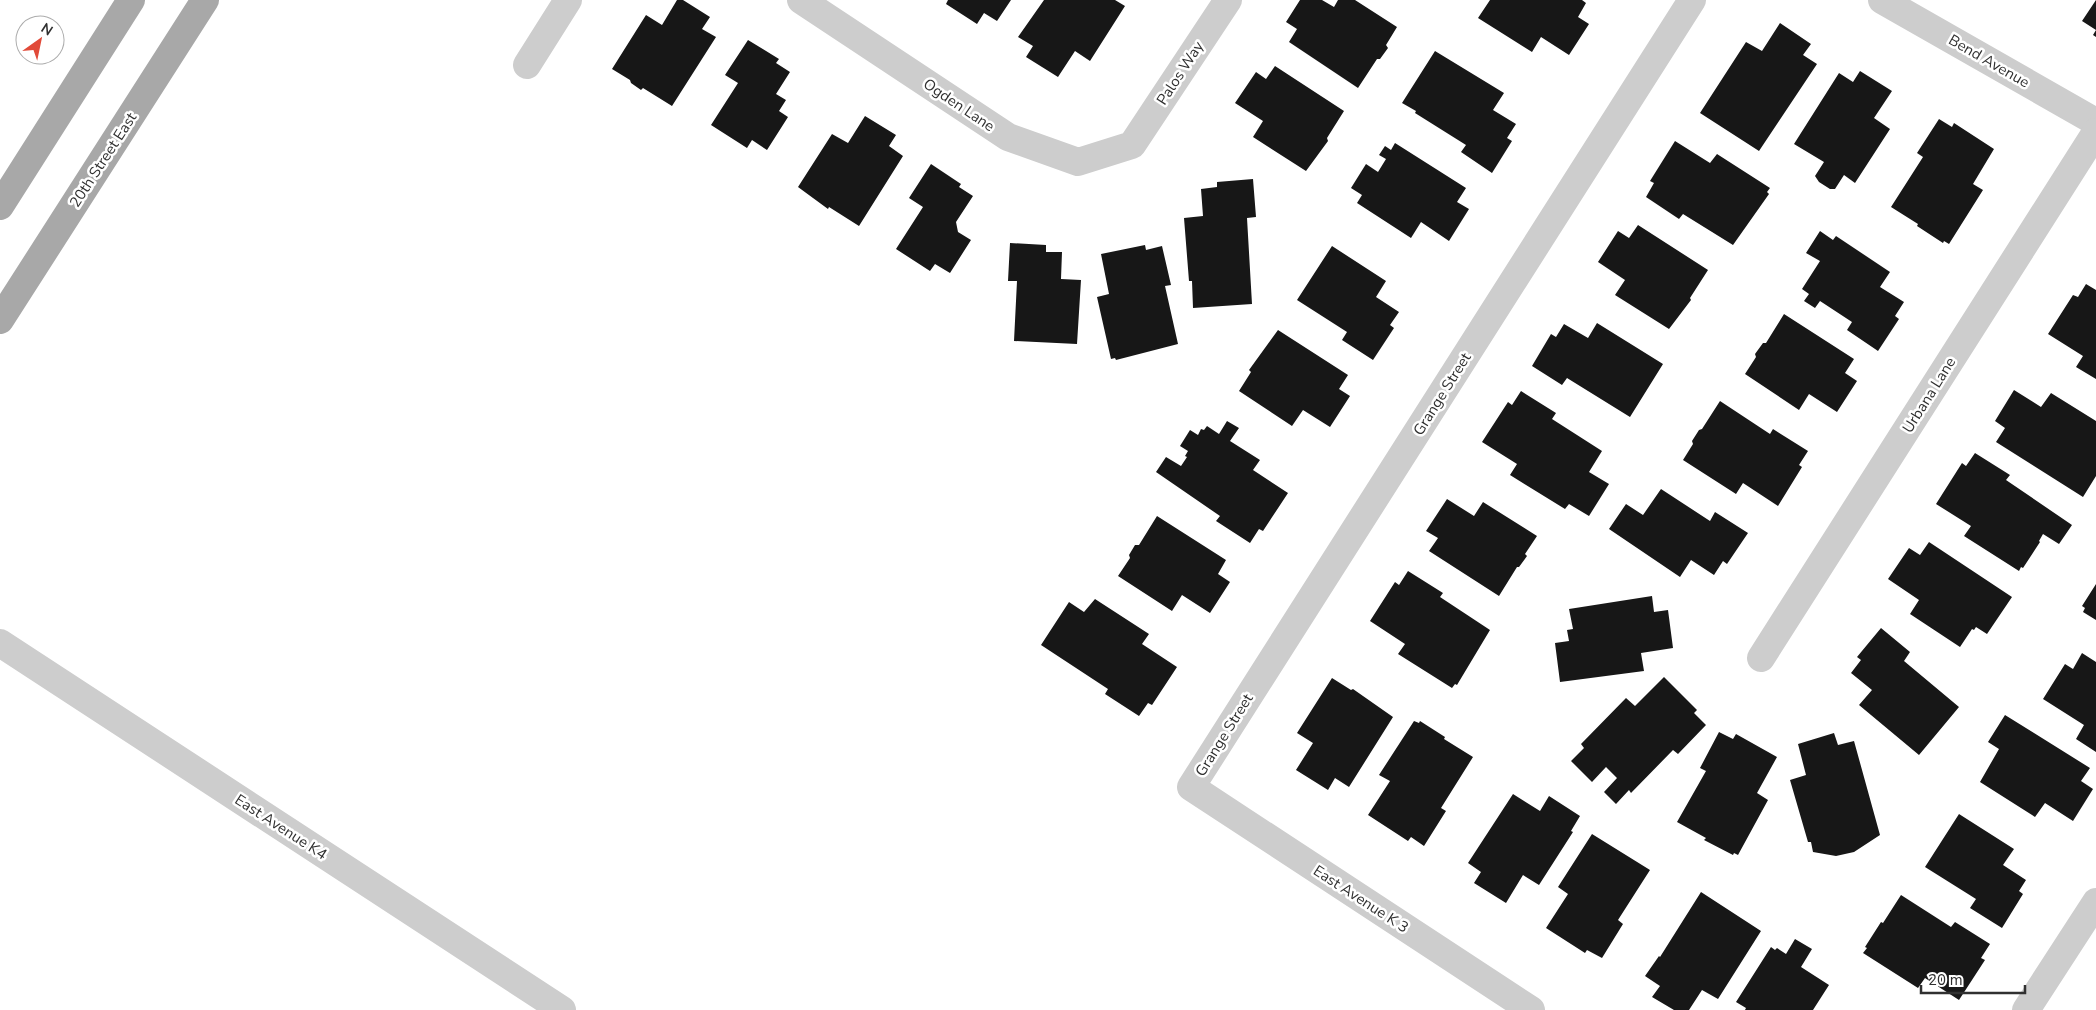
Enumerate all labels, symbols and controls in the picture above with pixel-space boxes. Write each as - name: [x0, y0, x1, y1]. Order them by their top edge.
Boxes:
- north arrow: [15, 15, 65, 65]
- text: N: [37, 19, 56, 40]
- street label: Bend Avenue: [1945, 30, 2033, 92]
- street label: Palos Way: [1152, 37, 1208, 109]
- street label: Ogden Lane: [919, 74, 999, 136]
- street label: 20th Street East: [65, 108, 142, 211]
- street label: Grange Street: [1409, 348, 1476, 439]
- street label: Urbana Lane: [1898, 353, 1960, 437]
- street label: Grange Street: [1191, 689, 1258, 780]
- street label: East Avenue K4: [231, 790, 331, 864]
- street label: East Avenue K 3: [1309, 861, 1413, 937]
- scale bar: [1921, 962, 2025, 994]
- text: 20 m: [1928, 970, 1963, 990]

